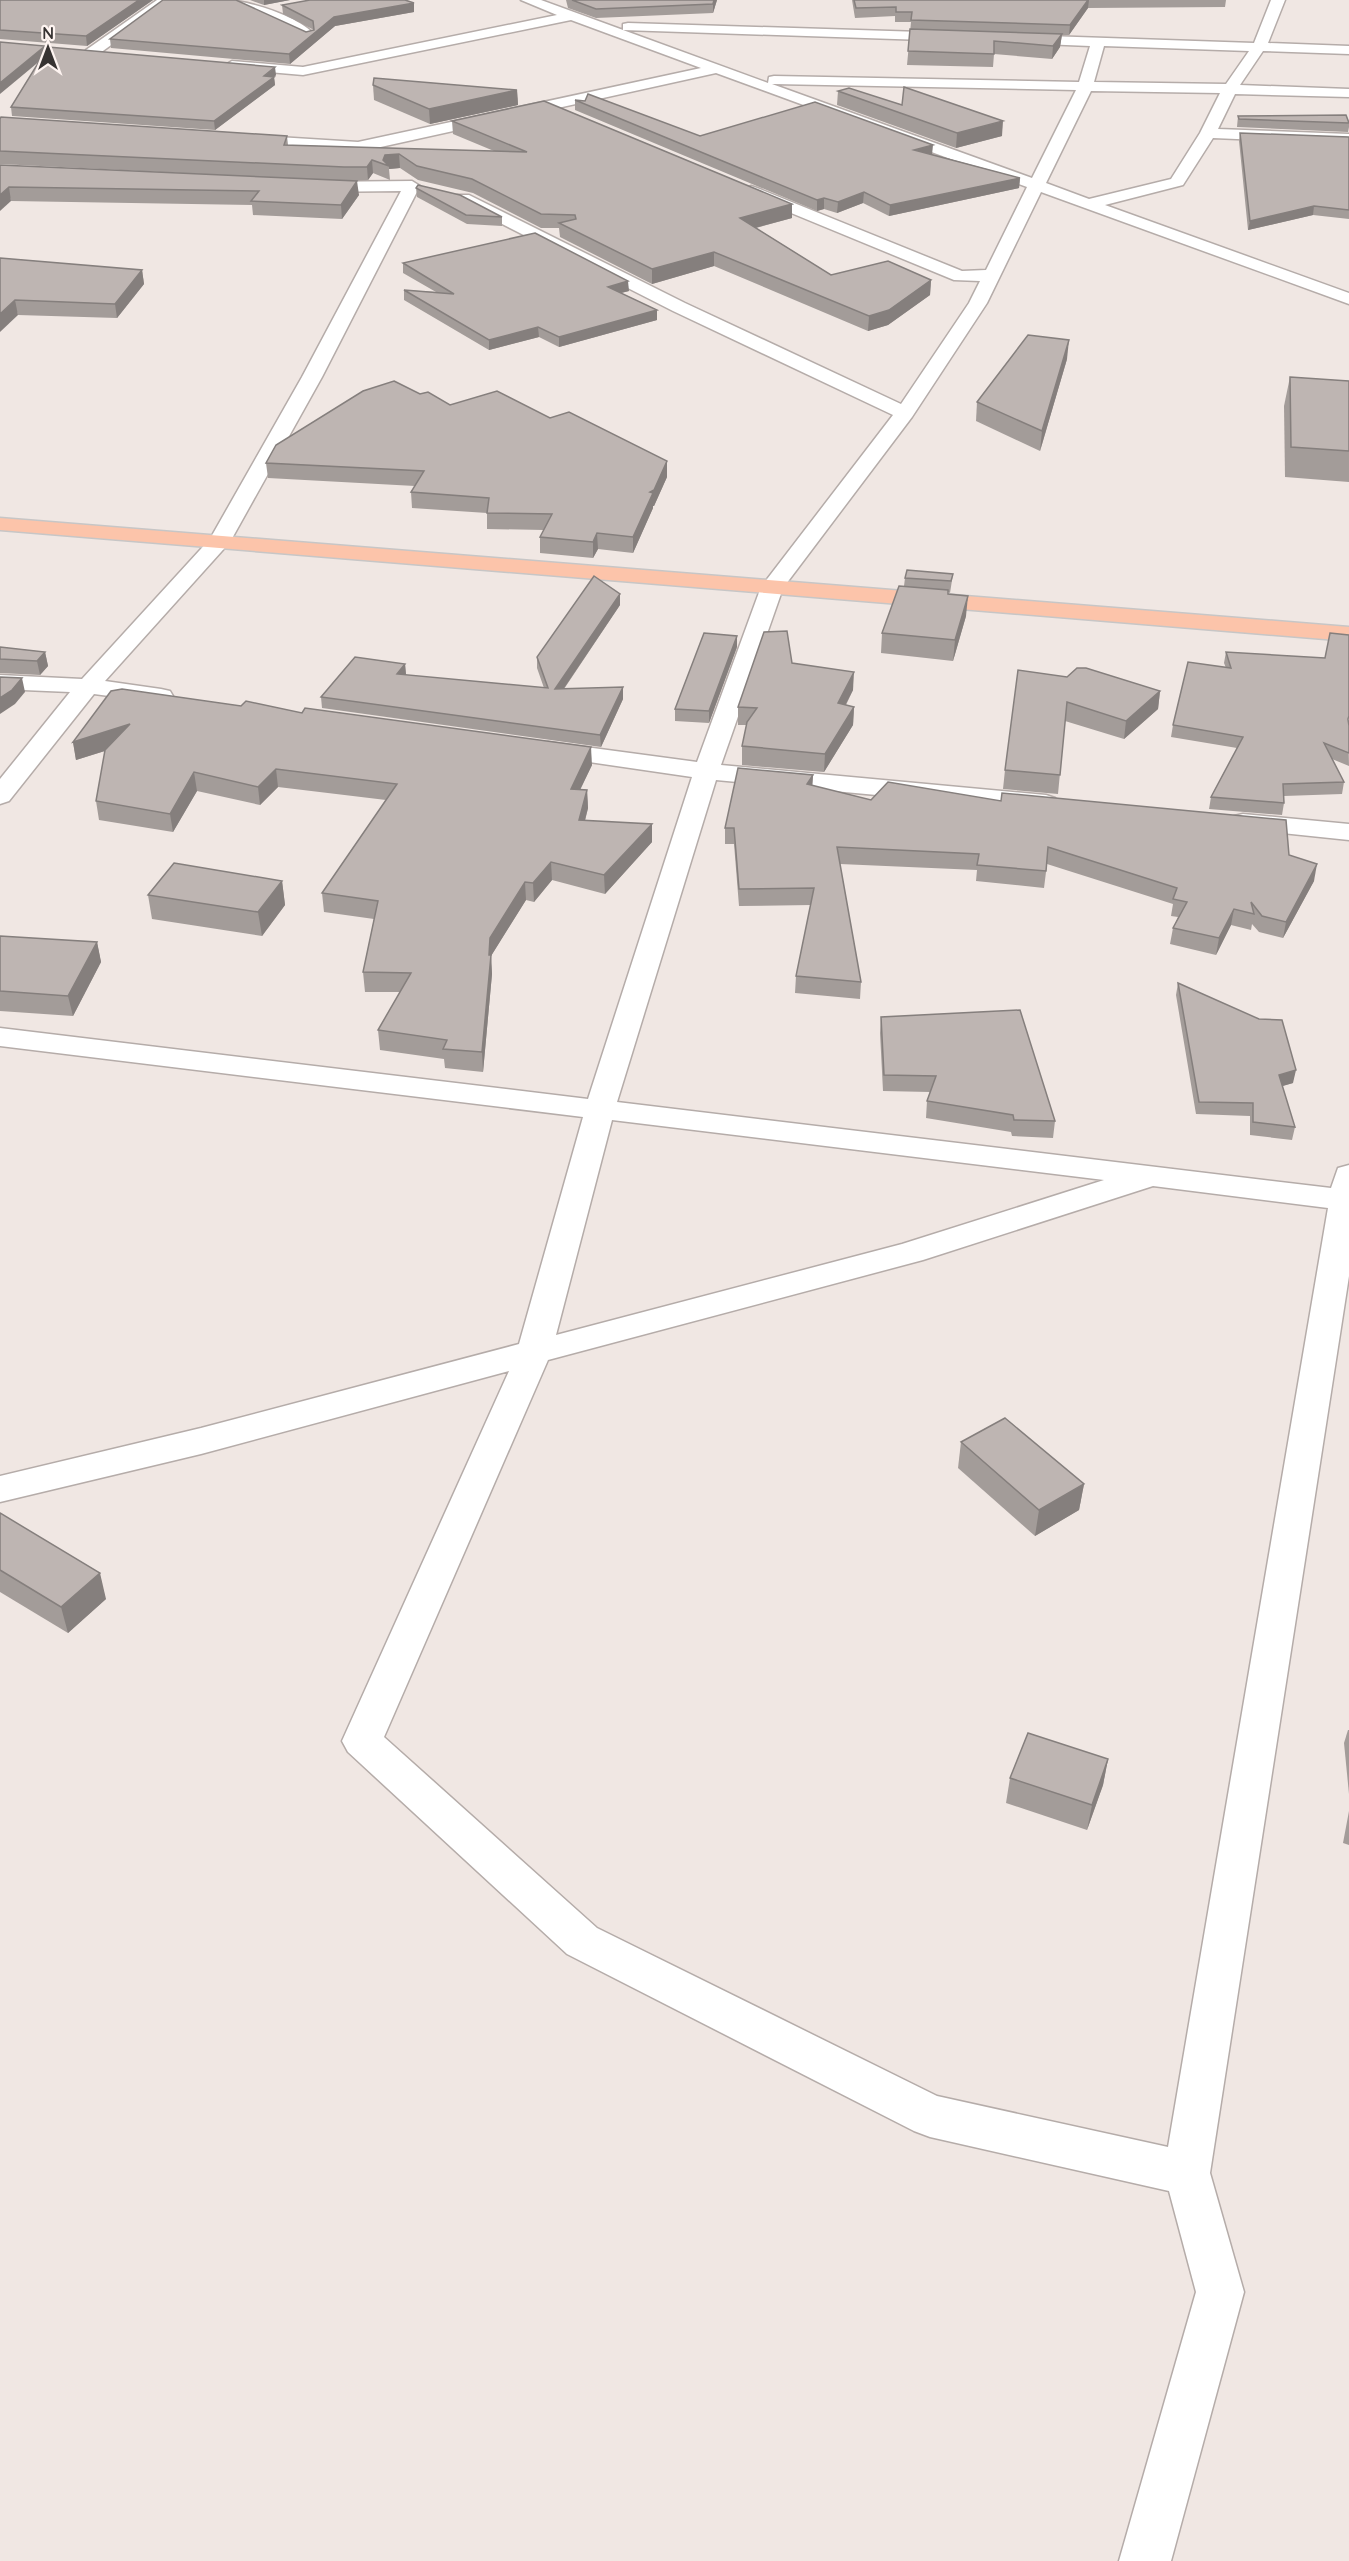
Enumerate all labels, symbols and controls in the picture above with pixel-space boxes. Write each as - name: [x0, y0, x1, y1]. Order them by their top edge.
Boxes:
- north arrow: [18, 18, 78, 78]
- text: N: [42, 23, 54, 43]

